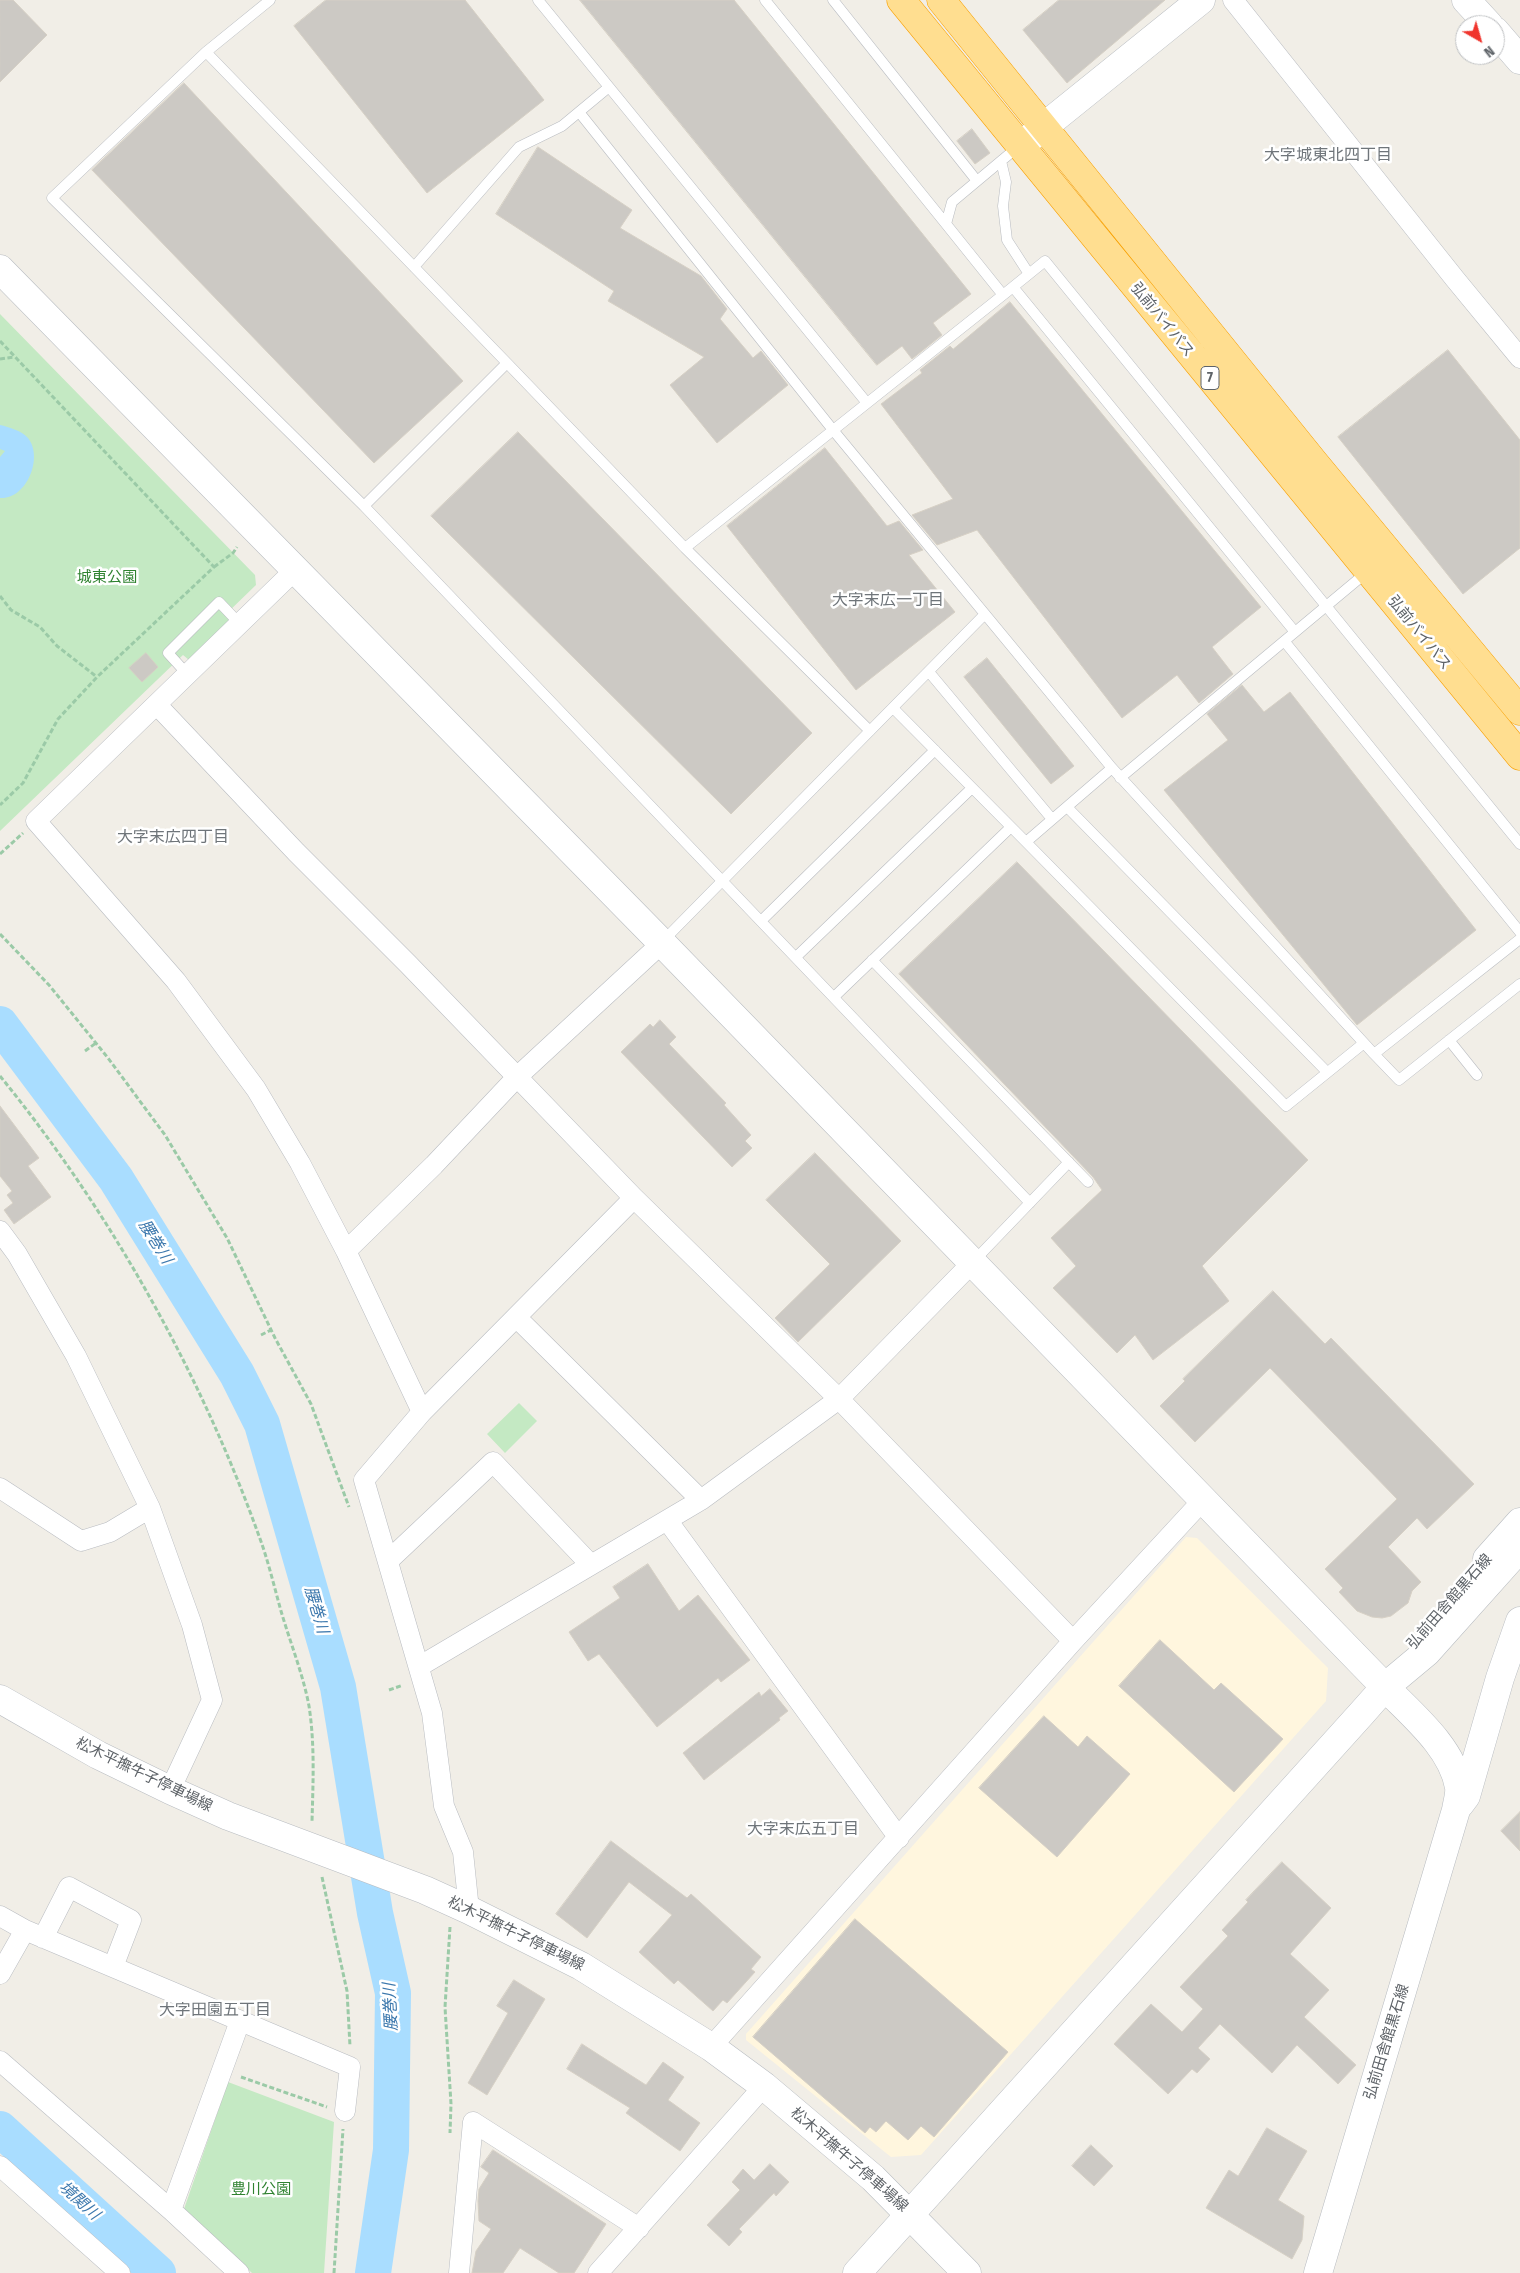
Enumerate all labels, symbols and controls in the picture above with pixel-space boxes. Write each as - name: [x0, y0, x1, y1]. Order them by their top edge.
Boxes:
- north arrow: [1455, 15, 1505, 65]
- text: N: [1480, 42, 1497, 61]
- district label: 大字城東北四丁目: [1264, 146, 1392, 166]
- street label: 弘前バイパス: [1127, 279, 1197, 361]
- road number: 7: [1201, 366, 1219, 389]
- park label: 城東公園: [77, 569, 137, 587]
- district label: 大字末広一丁目: [832, 591, 944, 611]
- street label: 弘前バイパス: [1384, 592, 1454, 674]
- district label: 大字末広四丁目: [117, 828, 229, 848]
- water label: 腰巻川: [134, 1217, 176, 1267]
- street label: 弘前田舎館黒石線: [1404, 1551, 1496, 1653]
- water label: 腰巻川: [300, 1584, 332, 1636]
- street label: 松木平撫牛子停車場線: [73, 1734, 215, 1816]
- district label: 大字末広五丁目: [747, 1820, 859, 1840]
- street label: 松木平撫牛子停車場線: [445, 1893, 587, 1975]
- street label: 弘前田舎館黒石線: [1361, 1982, 1413, 2102]
- water label: 腰巻川: [380, 1983, 402, 2031]
- district label: 大字田園五丁目: [159, 2001, 271, 2021]
- street label: 松木平撫牛子停車場線: [786, 2104, 912, 2216]
- water label: 境関川: [55, 2178, 103, 2224]
- park label: 豊川公園: [231, 2181, 291, 2199]

